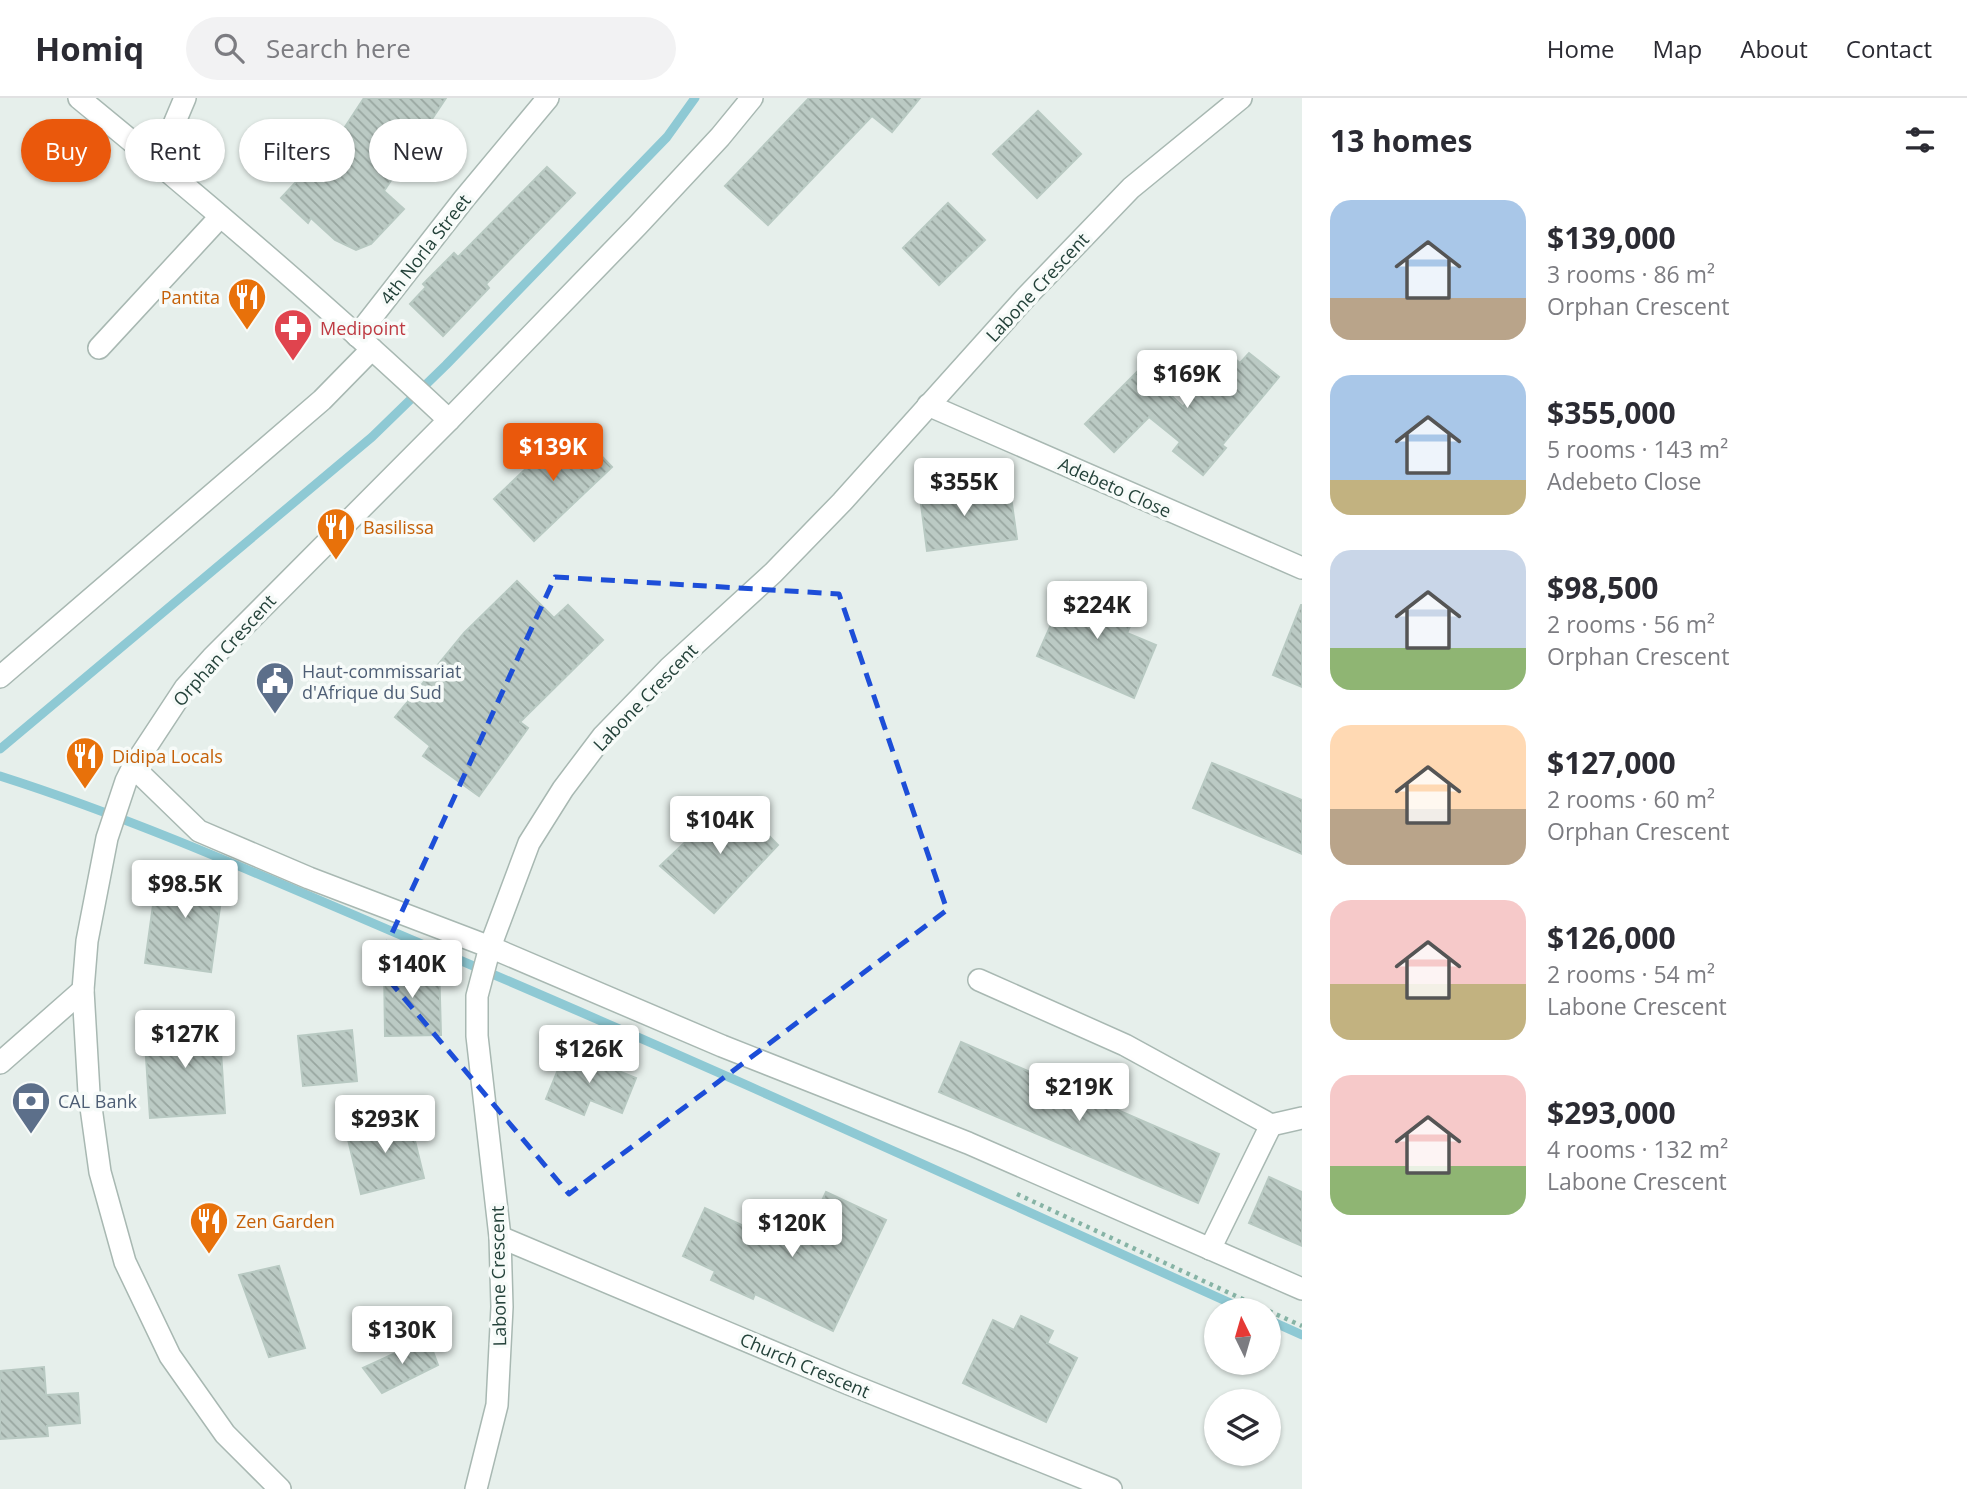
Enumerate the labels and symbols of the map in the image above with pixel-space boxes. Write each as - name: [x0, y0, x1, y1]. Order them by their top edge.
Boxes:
- street label: 4th Norla Street: [374, 189, 476, 309]
- street label: Labone Crescent: [980, 227, 1094, 347]
- restaurant icon: Pantita: [226, 276, 268, 331]
- place label: Pantita: [161, 285, 220, 309]
- pharmacy icon: Medipoint: [272, 307, 314, 362]
- place label: Medipoint: [320, 316, 406, 340]
- pin: $169K: [1138, 350, 1236, 410]
- pin: $139K: [504, 424, 602, 483]
- street label: Adebeto Close: [1055, 451, 1175, 523]
- pin: $355K: [915, 458, 1013, 518]
- restaurant icon: Basilissa: [315, 506, 357, 561]
- place label: Basilissa: [363, 515, 434, 539]
- pin: $224K: [1048, 582, 1146, 641]
- street label: Orphan Crescent: [167, 589, 281, 711]
- street label: Labone Crescent: [588, 638, 702, 756]
- place label: Haut-commissariat d'Afrique du Sud: [302, 659, 461, 704]
- public building icon: Haut-commissariat d'Afrique du Sud: [254, 660, 296, 715]
- restaurant icon: Didipa Locals: [64, 735, 106, 790]
- place label: Didipa Locals: [112, 744, 223, 768]
- pin: $104K: [671, 796, 769, 856]
- pin: $98.5K: [128, 860, 242, 920]
- pin: $140K: [363, 940, 461, 1000]
- pin: $127K: [136, 1010, 234, 1070]
- pin: $126K: [540, 1026, 638, 1085]
- pin: $219K: [1030, 1063, 1128, 1123]
- bank icon: CAL Bank: [10, 1080, 52, 1135]
- place label: CAL Bank: [58, 1089, 137, 1113]
- pin: $293K: [336, 1096, 434, 1155]
- restaurant icon: Zen Garden: [188, 1200, 230, 1255]
- pin: $120K: [743, 1200, 841, 1259]
- street label: Labone Crescent: [485, 1205, 511, 1347]
- place label: Zen Garden: [236, 1209, 335, 1233]
- north arrow: [1204, 1298, 1281, 1376]
- pin: $130K: [353, 1306, 451, 1366]
- street label: Church Crescent: [736, 1327, 874, 1403]

